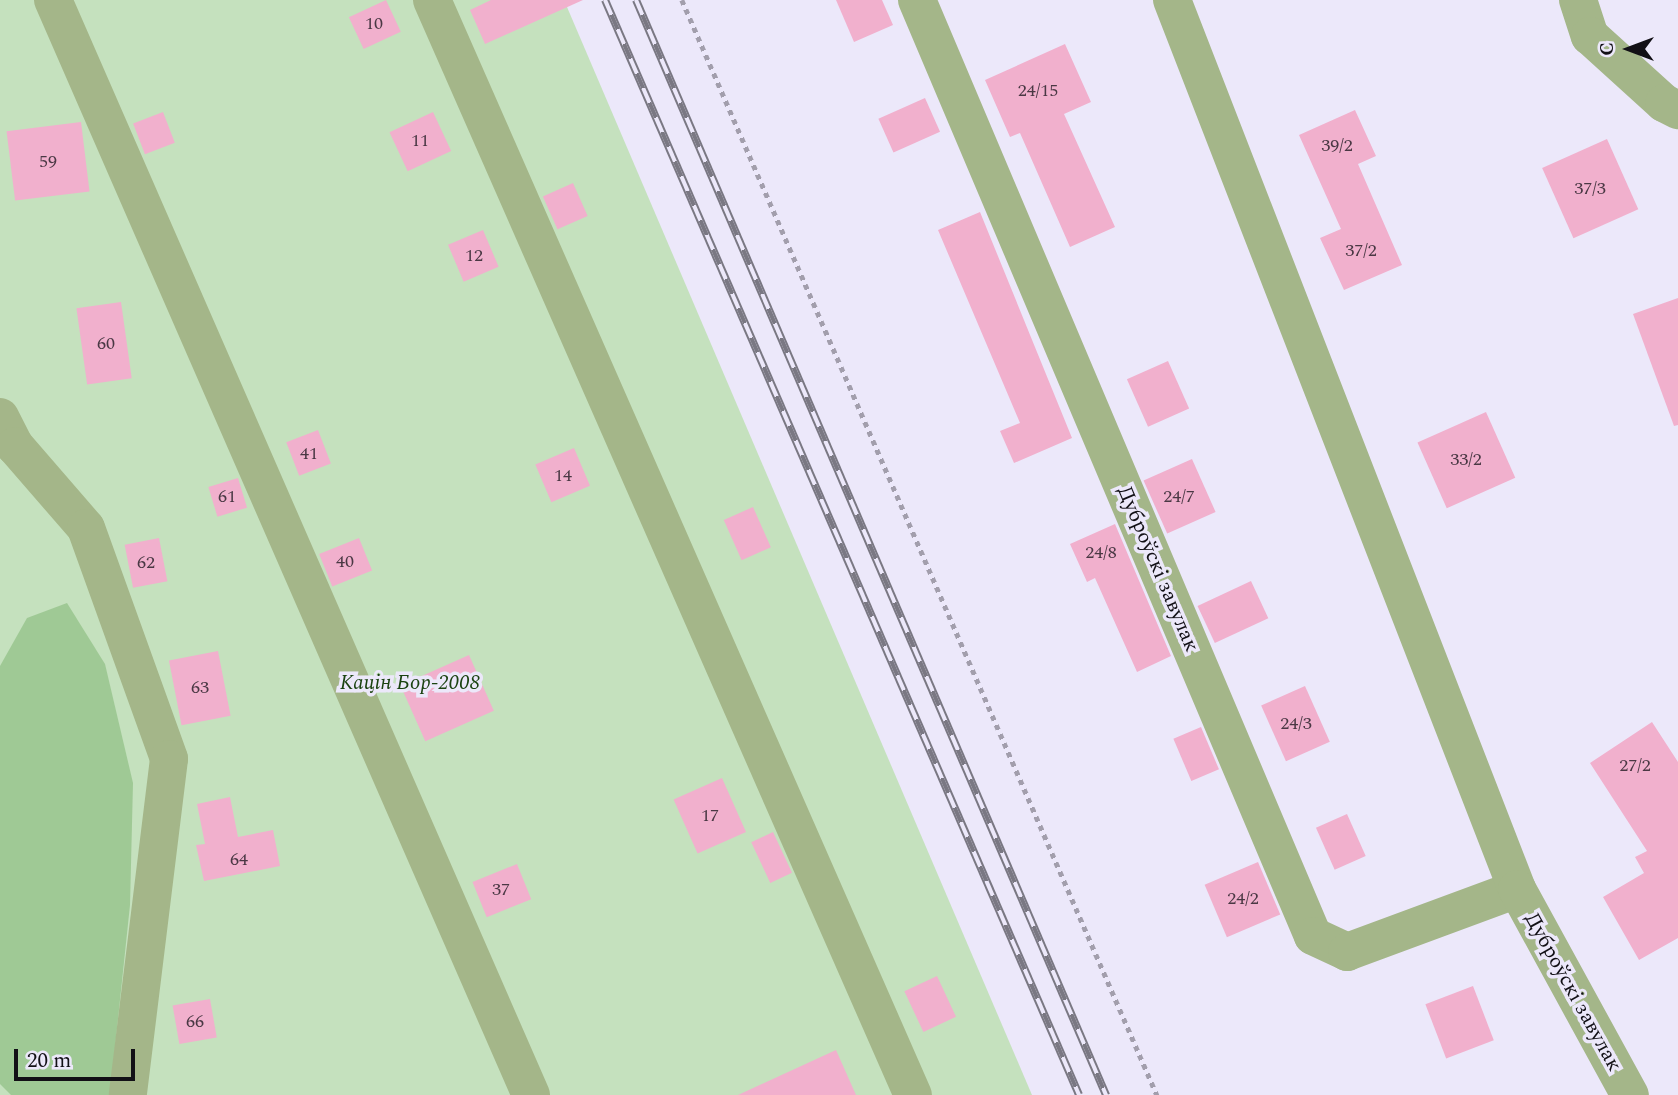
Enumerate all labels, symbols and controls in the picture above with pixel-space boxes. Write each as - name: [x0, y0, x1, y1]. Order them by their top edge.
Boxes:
- house number: 10: [365, 13, 383, 35]
- north arrow: [1594, 14, 1664, 84]
- text: С: [1593, 42, 1622, 56]
- house number: 24/15: [1018, 80, 1058, 102]
- house number: 11: [411, 130, 429, 152]
- house number: 39/2: [1321, 135, 1353, 157]
- house number: 59: [39, 151, 57, 173]
- house number: 37/3: [1574, 178, 1606, 200]
- house number: 37/2: [1345, 240, 1377, 262]
- house number: 12: [465, 245, 483, 267]
- house number: 60: [97, 333, 115, 355]
- house number: 41: [300, 443, 318, 465]
- house number: 33/2: [1450, 449, 1482, 471]
- house number: 14: [554, 465, 572, 487]
- street label: Дуброўскі завулак: [1112, 482, 1204, 656]
- house number: 61: [218, 486, 236, 508]
- house number: 24/7: [1163, 486, 1195, 508]
- house number: 24/8: [1085, 542, 1117, 564]
- house number: 40: [336, 551, 354, 573]
- house number: 62: [137, 552, 155, 574]
- park label: Кацін Бор-2008: [340, 670, 480, 696]
- house number: 63: [191, 677, 209, 699]
- house number: 24/3: [1280, 713, 1312, 735]
- house number: 27/2: [1619, 755, 1651, 777]
- house number: 17: [701, 805, 719, 827]
- house number: 64: [230, 849, 248, 871]
- house number: 37: [492, 879, 510, 901]
- house number: 24/2: [1227, 888, 1259, 910]
- street label: Дуброўскі завулак: [1519, 908, 1627, 1076]
- house number: 66: [186, 1011, 204, 1033]
- scale bar: [18, 1036, 138, 1080]
- text: 20 m: [27, 1045, 71, 1077]

